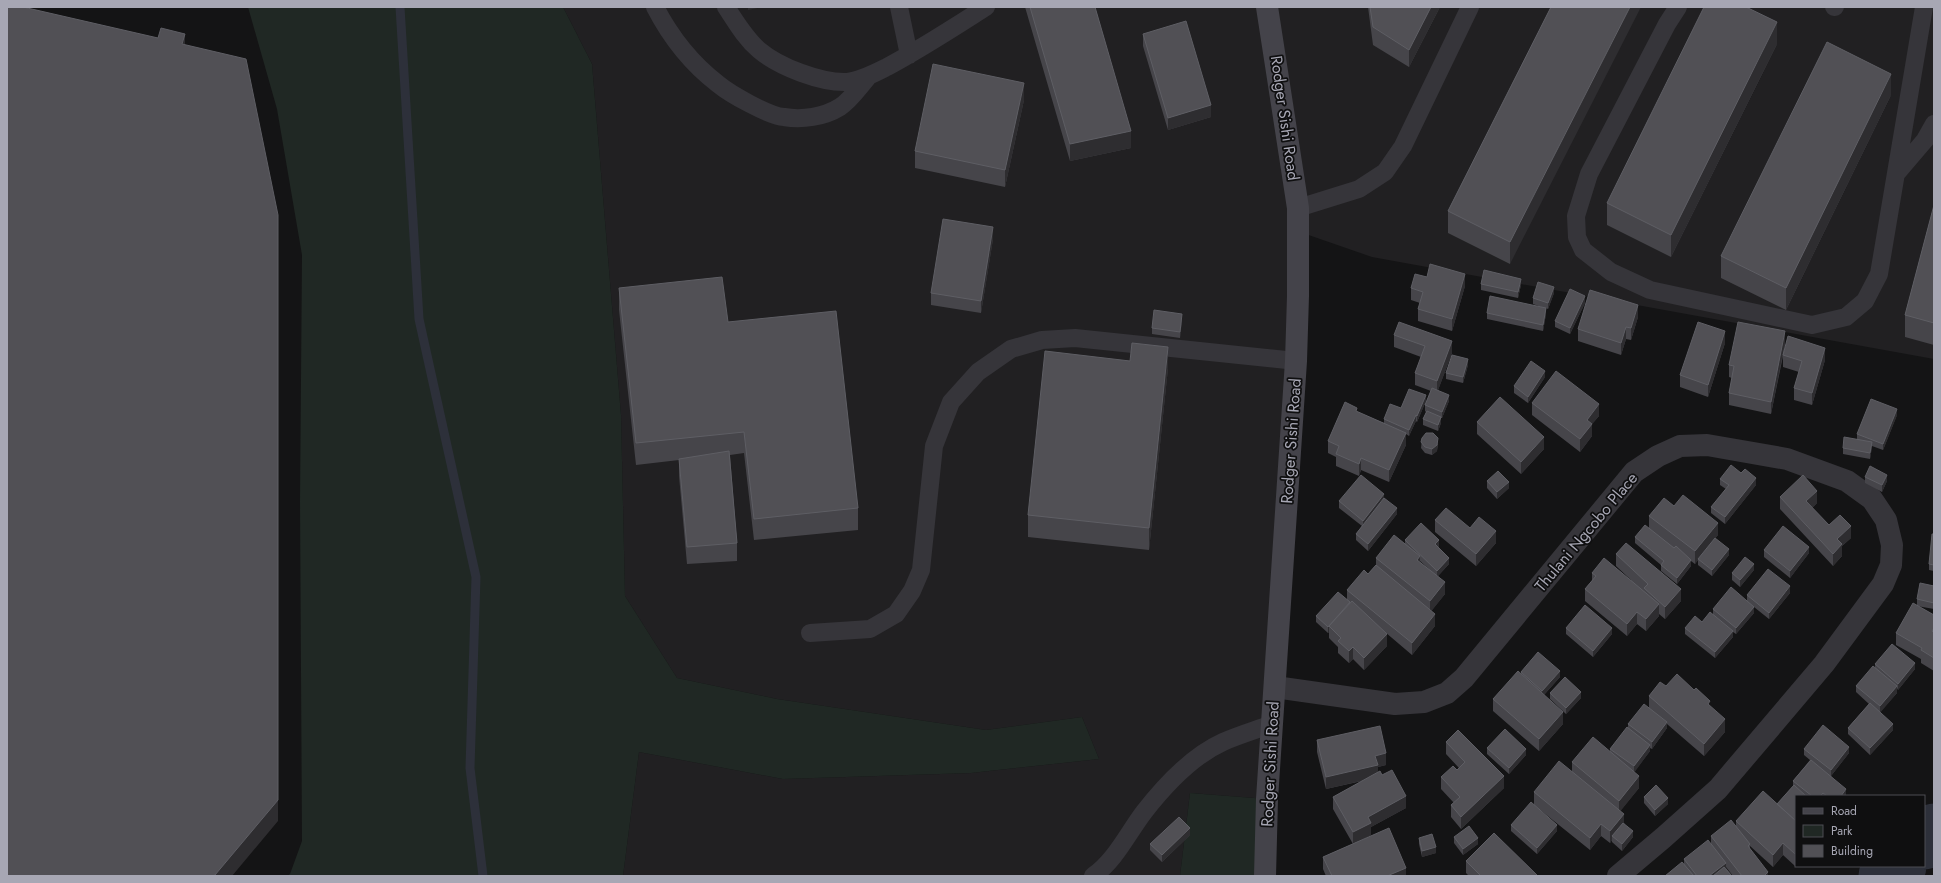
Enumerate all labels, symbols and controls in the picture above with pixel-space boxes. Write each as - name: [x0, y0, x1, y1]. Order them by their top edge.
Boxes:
- street label: Rodger Sishi Road: [1265, 54, 1305, 182]
- street label: Rodger Sishi Road: [1275, 377, 1307, 505]
- street label: Thulani Ngcobo Place: [1529, 467, 1643, 597]
- street label: Rodger Sishi Road: [1255, 701, 1285, 827]
- legend: [1795, 795, 1925, 867]
- text: Road: [1831, 802, 1857, 820]
- text: Park: [1831, 822, 1853, 840]
- text: Building: [1831, 842, 1873, 860]

